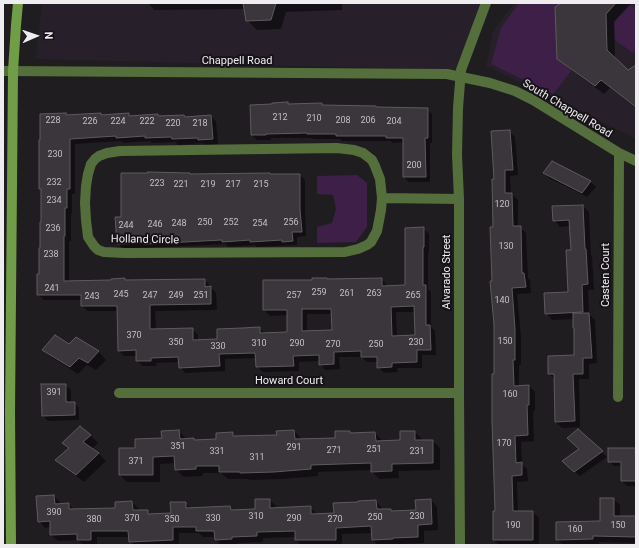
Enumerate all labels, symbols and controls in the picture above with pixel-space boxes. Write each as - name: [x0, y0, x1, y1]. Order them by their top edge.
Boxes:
- north arrow: [16, 16, 56, 56]
- text: N: [42, 31, 55, 40]
- street label: Chappell Road: [202, 54, 272, 68]
- street label: South Chappell Road: [520, 77, 614, 141]
- house number: 212: [272, 113, 288, 123]
- house number: 210: [306, 114, 322, 124]
- house number: 228: [45, 116, 61, 126]
- house number: 208: [335, 116, 351, 126]
- house number: 206: [360, 116, 376, 126]
- house number: 226: [82, 117, 98, 127]
- house number: 224: [110, 117, 126, 127]
- house number: 222: [139, 117, 155, 127]
- house number: 204: [386, 117, 402, 127]
- house number: 220: [165, 119, 181, 129]
- house number: 218: [192, 119, 208, 129]
- house number: 230: [47, 150, 63, 160]
- house number: 200: [406, 161, 422, 171]
- house number: 232: [46, 178, 62, 188]
- house number: 223: [149, 179, 165, 189]
- house number: 221: [173, 180, 189, 190]
- house number: 219: [200, 180, 216, 190]
- house number: 217: [225, 180, 241, 190]
- house number: 215: [253, 180, 269, 190]
- house number: 234: [46, 196, 62, 206]
- house number: 120: [494, 200, 510, 210]
- house number: 250: [197, 218, 213, 228]
- house number: 252: [223, 218, 239, 228]
- house number: 256: [283, 218, 299, 228]
- house number: 248: [171, 219, 187, 229]
- house number: 254: [252, 219, 268, 229]
- house number: 246: [147, 220, 163, 230]
- house number: 244: [118, 221, 134, 231]
- house number: 236: [45, 224, 61, 234]
- street label: Holland Circle: [111, 233, 179, 247]
- street label: Alvarado Street: [440, 235, 454, 309]
- house number: 130: [498, 242, 514, 252]
- street label: Casten Court: [599, 243, 613, 307]
- house number: 238: [43, 250, 59, 260]
- house number: 241: [44, 284, 60, 294]
- house number: 259: [311, 288, 327, 298]
- house number: 261: [339, 289, 355, 299]
- house number: 263: [366, 289, 382, 299]
- house number: 245: [113, 290, 129, 300]
- house number: 247: [142, 291, 158, 301]
- house number: 249: [168, 291, 184, 301]
- house number: 251: [193, 291, 209, 301]
- house number: 257: [286, 291, 302, 301]
- house number: 265: [405, 291, 421, 301]
- house number: 243: [84, 292, 100, 302]
- house number: 140: [494, 296, 510, 306]
- house number: 370: [126, 331, 142, 341]
- house number: 150: [497, 337, 513, 347]
- house number: 350: [168, 338, 184, 348]
- house number: 230: [408, 338, 424, 348]
- house number: 310: [251, 339, 267, 349]
- house number: 290: [289, 339, 305, 349]
- house number: 270: [325, 340, 341, 350]
- house number: 250: [368, 340, 384, 350]
- house number: 330: [210, 342, 226, 352]
- street label: Howard Court: [255, 374, 323, 388]
- house number: 391: [46, 388, 62, 398]
- house number: 160: [502, 390, 518, 400]
- house number: 170: [496, 439, 512, 449]
- house number: 351: [170, 442, 186, 452]
- house number: 291: [286, 443, 302, 453]
- house number: 251: [366, 445, 382, 455]
- house number: 271: [326, 446, 342, 456]
- house number: 331: [209, 447, 225, 457]
- house number: 231: [409, 447, 425, 457]
- house number: 311: [249, 453, 265, 463]
- house number: 371: [128, 457, 144, 467]
- house number: 390: [46, 508, 62, 518]
- house number: 310: [248, 512, 264, 522]
- house number: 230: [409, 512, 425, 522]
- house number: 250: [367, 513, 383, 523]
- house number: 370: [124, 514, 140, 524]
- house number: 330: [205, 514, 221, 524]
- house number: 290: [286, 514, 302, 524]
- house number: 380: [86, 515, 102, 525]
- house number: 350: [164, 515, 180, 525]
- house number: 270: [327, 515, 343, 525]
- house number: 190: [505, 521, 521, 531]
- house number: 150: [610, 521, 626, 531]
- house number: 160: [567, 525, 583, 535]

